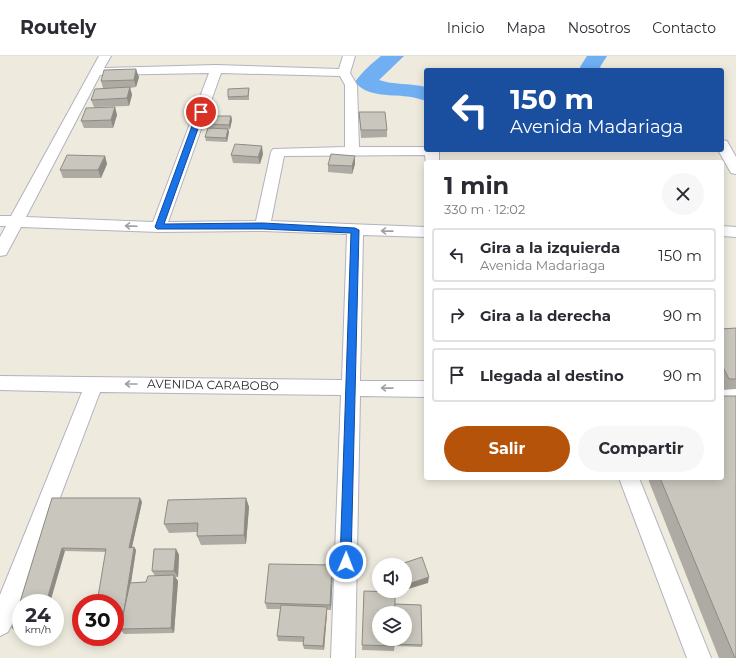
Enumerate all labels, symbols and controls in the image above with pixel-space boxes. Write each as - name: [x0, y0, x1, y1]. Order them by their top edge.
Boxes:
- text: Routely: [20, 16, 96, 39]
- text: Inicio: [447, 19, 484, 37]
- text: Mapa: [506, 19, 546, 37]
- text: Nosotros: [568, 19, 630, 37]
- text: Contacto: [652, 19, 716, 37]
- text: 150 m: [510, 82, 594, 116]
- icon: left: [444, 84, 496, 136]
- pin: [184, 95, 218, 129]
- icon: arrive: [190, 101, 212, 123]
- text: Avenida Madariaga: [510, 116, 683, 138]
- text: 1 min: [444, 171, 509, 200]
- button: close: [662, 173, 704, 215]
- text: 330 m · 12:02: [444, 201, 525, 217]
- one-way arrow: [125, 222, 138, 230]
- one-way arrow: [381, 227, 394, 235]
- text: Gira a la izquierda: [480, 238, 620, 257]
- icon: left: [446, 244, 468, 266]
- text: 150 m: [658, 246, 702, 265]
- text: Avenida Madariaga: [480, 257, 605, 273]
- icon: right: [446, 304, 468, 326]
- text: Gira a la derecha: [480, 306, 611, 325]
- text: 90 m: [663, 306, 702, 325]
- icon: arrive: [446, 364, 468, 386]
- text: Llegada al destino: [480, 366, 624, 385]
- text: 90 m: [663, 366, 702, 385]
- street label: AVENIDA CARABOBO: [147, 376, 279, 393]
- one-way arrow: [125, 380, 138, 388]
- one-way arrow: [381, 384, 394, 392]
- button: Salir: [444, 426, 570, 472]
- button: Compartir: [578, 426, 704, 472]
- position arrow: [325, 541, 367, 583]
- map controls: [372, 558, 412, 646]
- button: sound: [372, 558, 412, 598]
- speed limit sign: 30: [72, 594, 124, 646]
- text: 24: [25, 603, 51, 627]
- button: layers: [372, 606, 412, 646]
- text: km/h: [25, 623, 51, 636]

